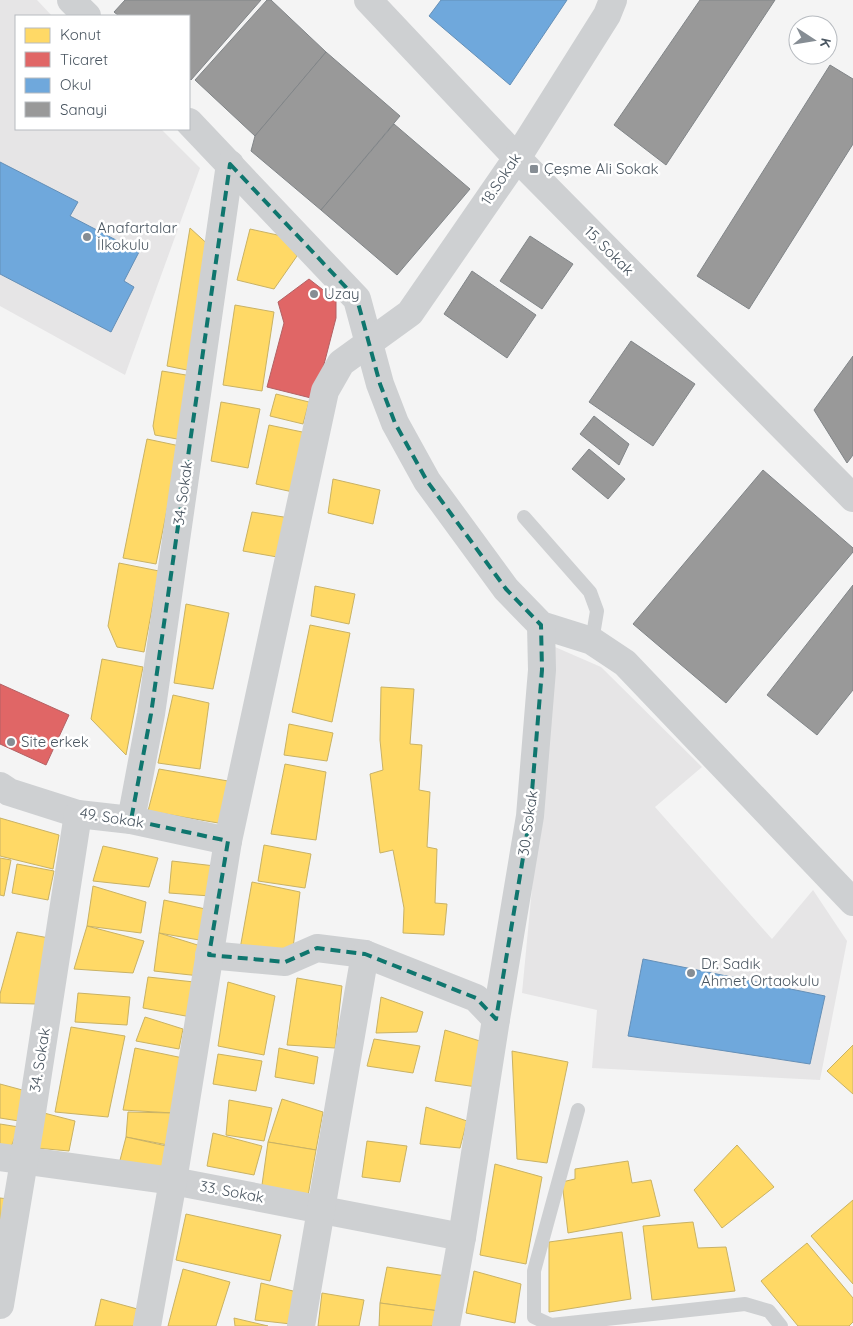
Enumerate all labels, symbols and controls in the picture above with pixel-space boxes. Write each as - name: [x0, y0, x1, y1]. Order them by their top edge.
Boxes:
- legend: [15, 15, 190, 130]
- north arrow: [788, 15, 838, 65]
- text: Konut: [60, 25, 101, 44]
- text: K: [816, 36, 835, 49]
- text: Ticaret: [60, 50, 108, 69]
- text: Okul: [60, 75, 91, 94]
- text: Sanayi: [60, 100, 107, 119]
- street label: 18.Sokak: [476, 149, 525, 208]
- place label: Çeşme Ali Sokak: [544, 159, 659, 178]
- marker: Çeşme Ali Sokak: [528, 163, 540, 175]
- place label: Anafartalar İlkokulu: [97, 218, 177, 254]
- street label: 15. Sokak: [580, 222, 638, 280]
- marker: Anafartalar İlkokulu: [81, 231, 93, 243]
- place label: Uzay: [324, 284, 360, 303]
- marker: Uzay: [308, 288, 320, 300]
- street label: 34. Sokak: [169, 459, 196, 527]
- place label: Site erkek: [21, 732, 89, 751]
- marker: Site erkek: [5, 736, 17, 748]
- street label: 30. Sokak: [513, 789, 542, 857]
- street label: 49. Sokak: [79, 803, 146, 832]
- place label: Dr. Sadık Ahmet Ortaokulu: [701, 954, 819, 990]
- marker: Dr. Sadık Ahmet Ortaokulu: [685, 967, 697, 979]
- street label: 34. Sokak: [25, 1026, 54, 1094]
- street label: 33. Sokak: [198, 1176, 266, 1207]

